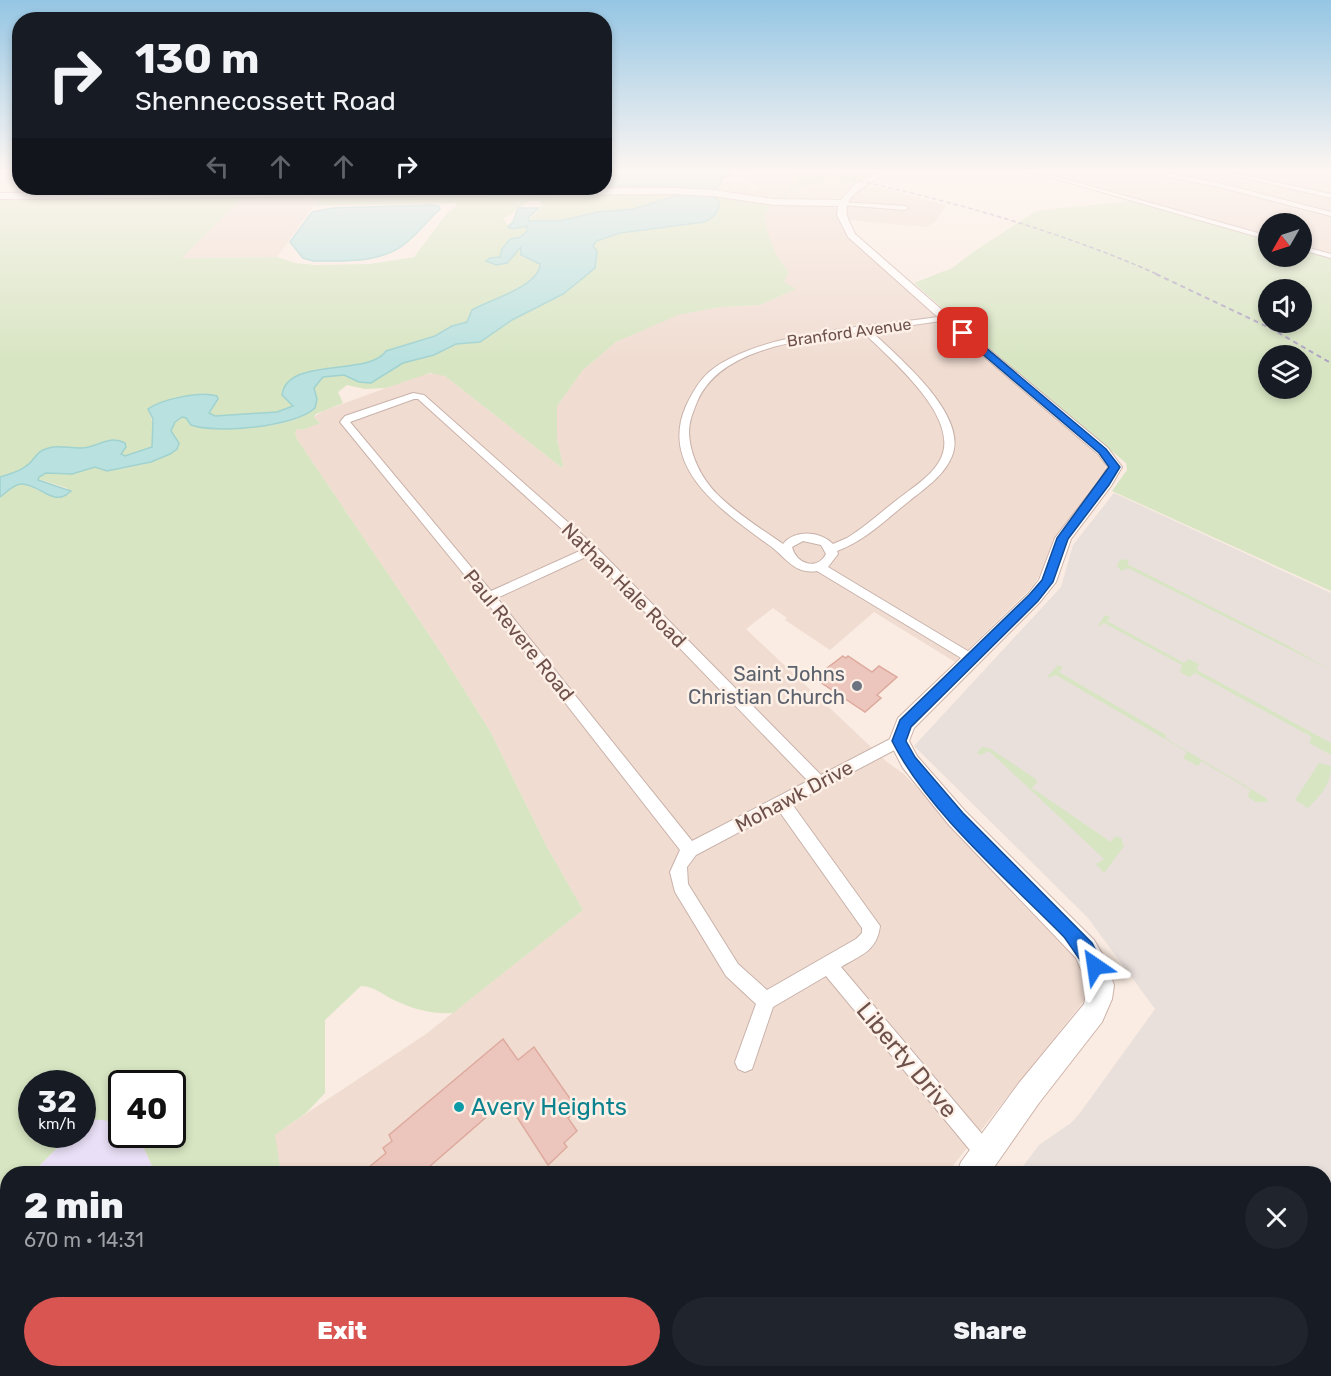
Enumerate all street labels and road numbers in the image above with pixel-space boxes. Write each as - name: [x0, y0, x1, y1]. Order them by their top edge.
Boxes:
- street label: Branford Avenue: [786, 314, 912, 351]
- street label: Nathan Hale Road: [557, 518, 691, 652]
- street label: Paul Revere Road: [459, 564, 579, 706]
- street label: Mohawk Drive: [731, 755, 857, 837]
- street label: Liberty Drive: [851, 997, 963, 1123]

